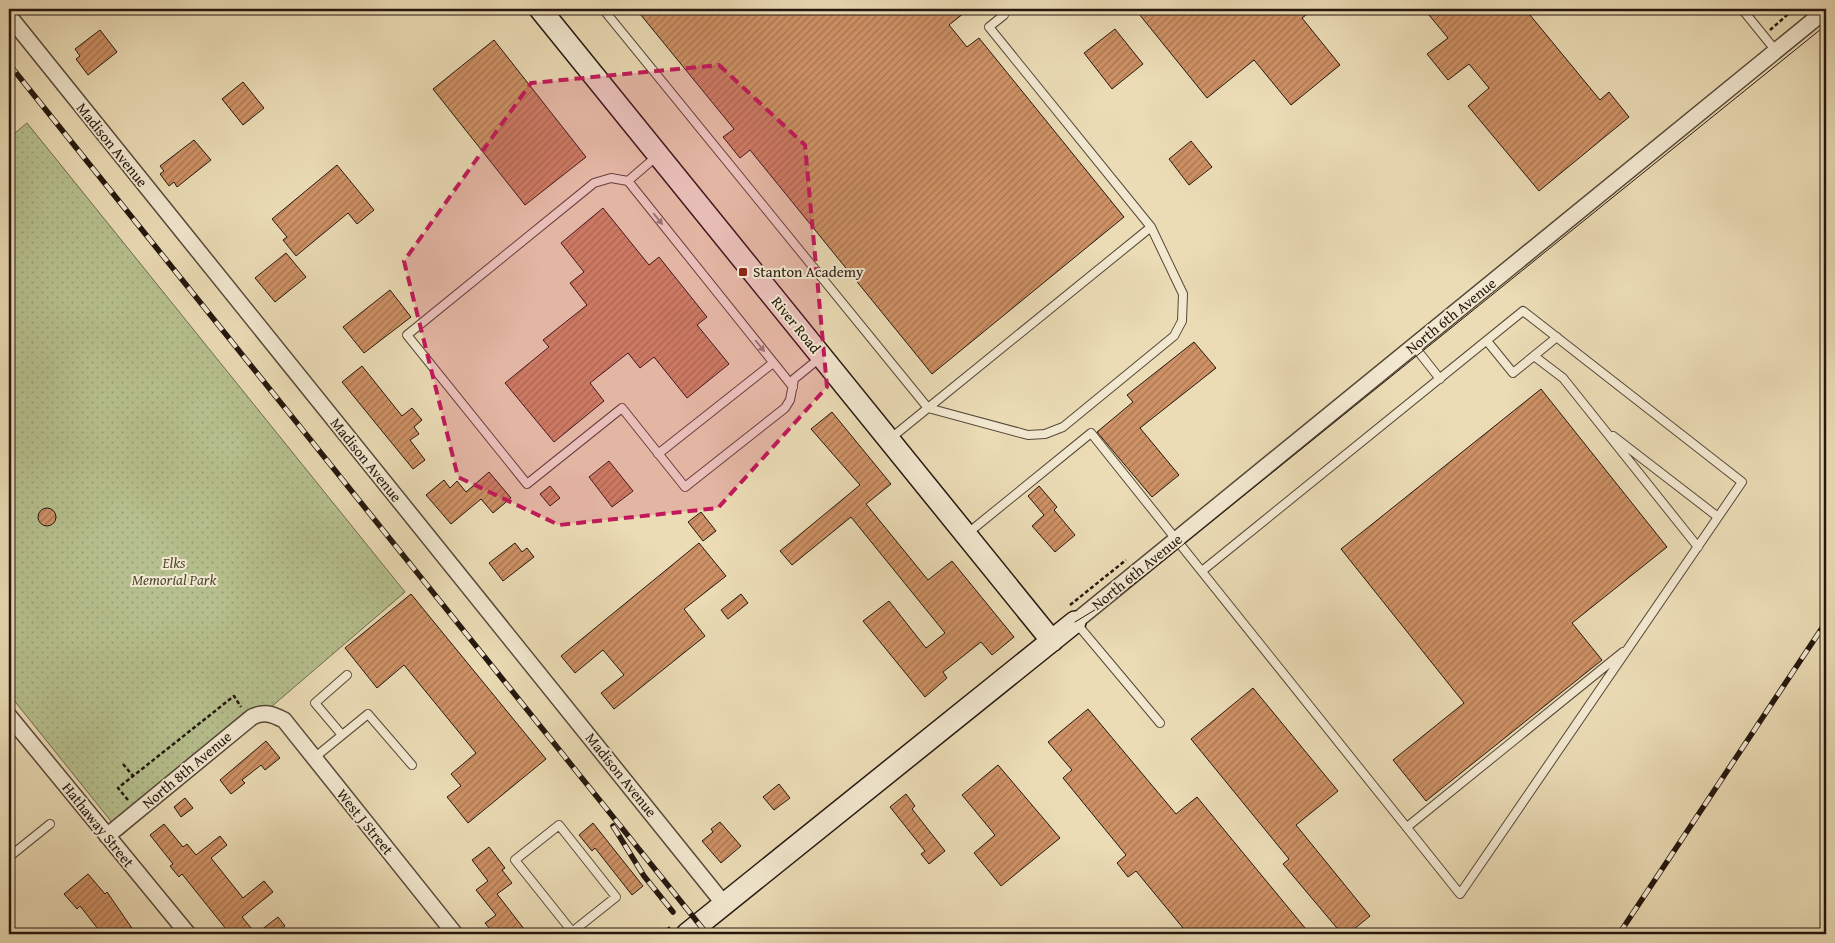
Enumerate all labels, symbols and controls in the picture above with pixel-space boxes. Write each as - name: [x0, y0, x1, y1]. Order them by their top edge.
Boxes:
- street label: Madison Avenue: [72, 98, 153, 191]
- one-way arrow: [653, 212, 664, 225]
- place label: Stanton Academy: [753, 261, 864, 282]
- marker: Stanton Academy: [737, 266, 749, 278]
- street label: North 6th Avenue: [1401, 273, 1500, 359]
- street label: River Road: [767, 292, 826, 358]
- one-way arrow: [754, 339, 765, 352]
- street label: Madison Avenue: [326, 413, 407, 506]
- street label: North 6th Avenue: [1087, 529, 1186, 615]
- park label: Elks Memorial Park: [132, 552, 216, 590]
- street label: North 8th Avenue: [137, 726, 236, 813]
- street label: Madison Avenue: [581, 728, 662, 821]
- street label: Hathaway Street: [58, 778, 140, 872]
- street label: West J Street: [332, 784, 399, 860]

